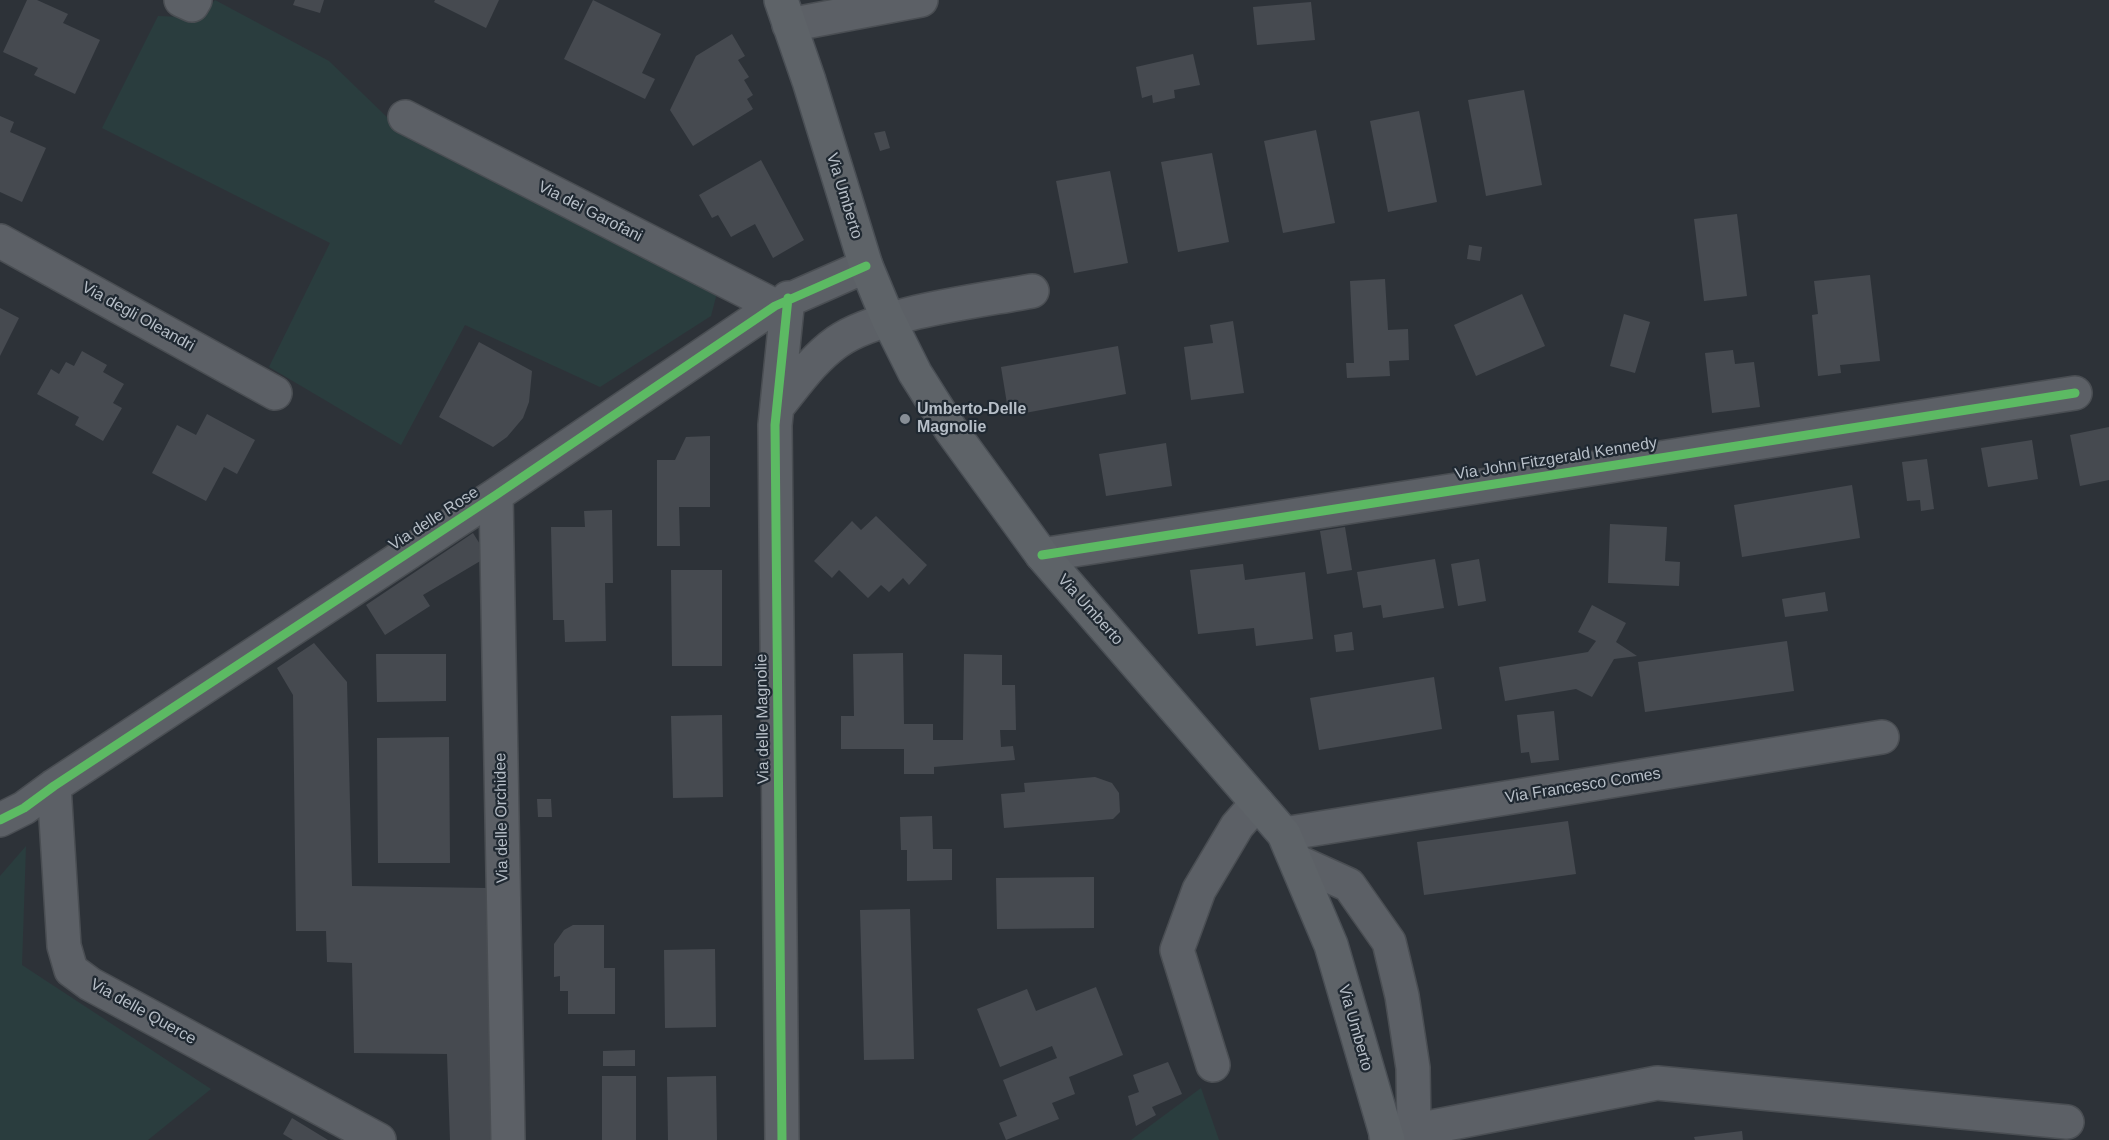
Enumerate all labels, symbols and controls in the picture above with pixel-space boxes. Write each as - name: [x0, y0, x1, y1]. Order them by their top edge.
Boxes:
- street label: Via Umberto: [822, 151, 866, 241]
- street label: Via dei Garofani: [535, 177, 645, 247]
- street label: Via degli Oleandri: [78, 278, 198, 356]
- place label: Umberto-Delle Magnolie: [917, 400, 1026, 438]
- marker: Umberto-Delle Magnolie: [898, 412, 912, 426]
- street label: Via John Fitzgerald Kennedy: [1454, 434, 1658, 484]
- street label: Via delle Rose: [386, 483, 482, 555]
- street label: Via Umberto: [1053, 571, 1127, 649]
- street label: Via delle Magnolie: [752, 654, 774, 784]
- street label: Via delle Orchidee: [491, 753, 513, 883]
- street label: Via Francesco Comes: [1504, 764, 1662, 808]
- street label: Via delle Querce: [87, 975, 199, 1049]
- street label: Via Umberto: [1334, 983, 1376, 1073]

